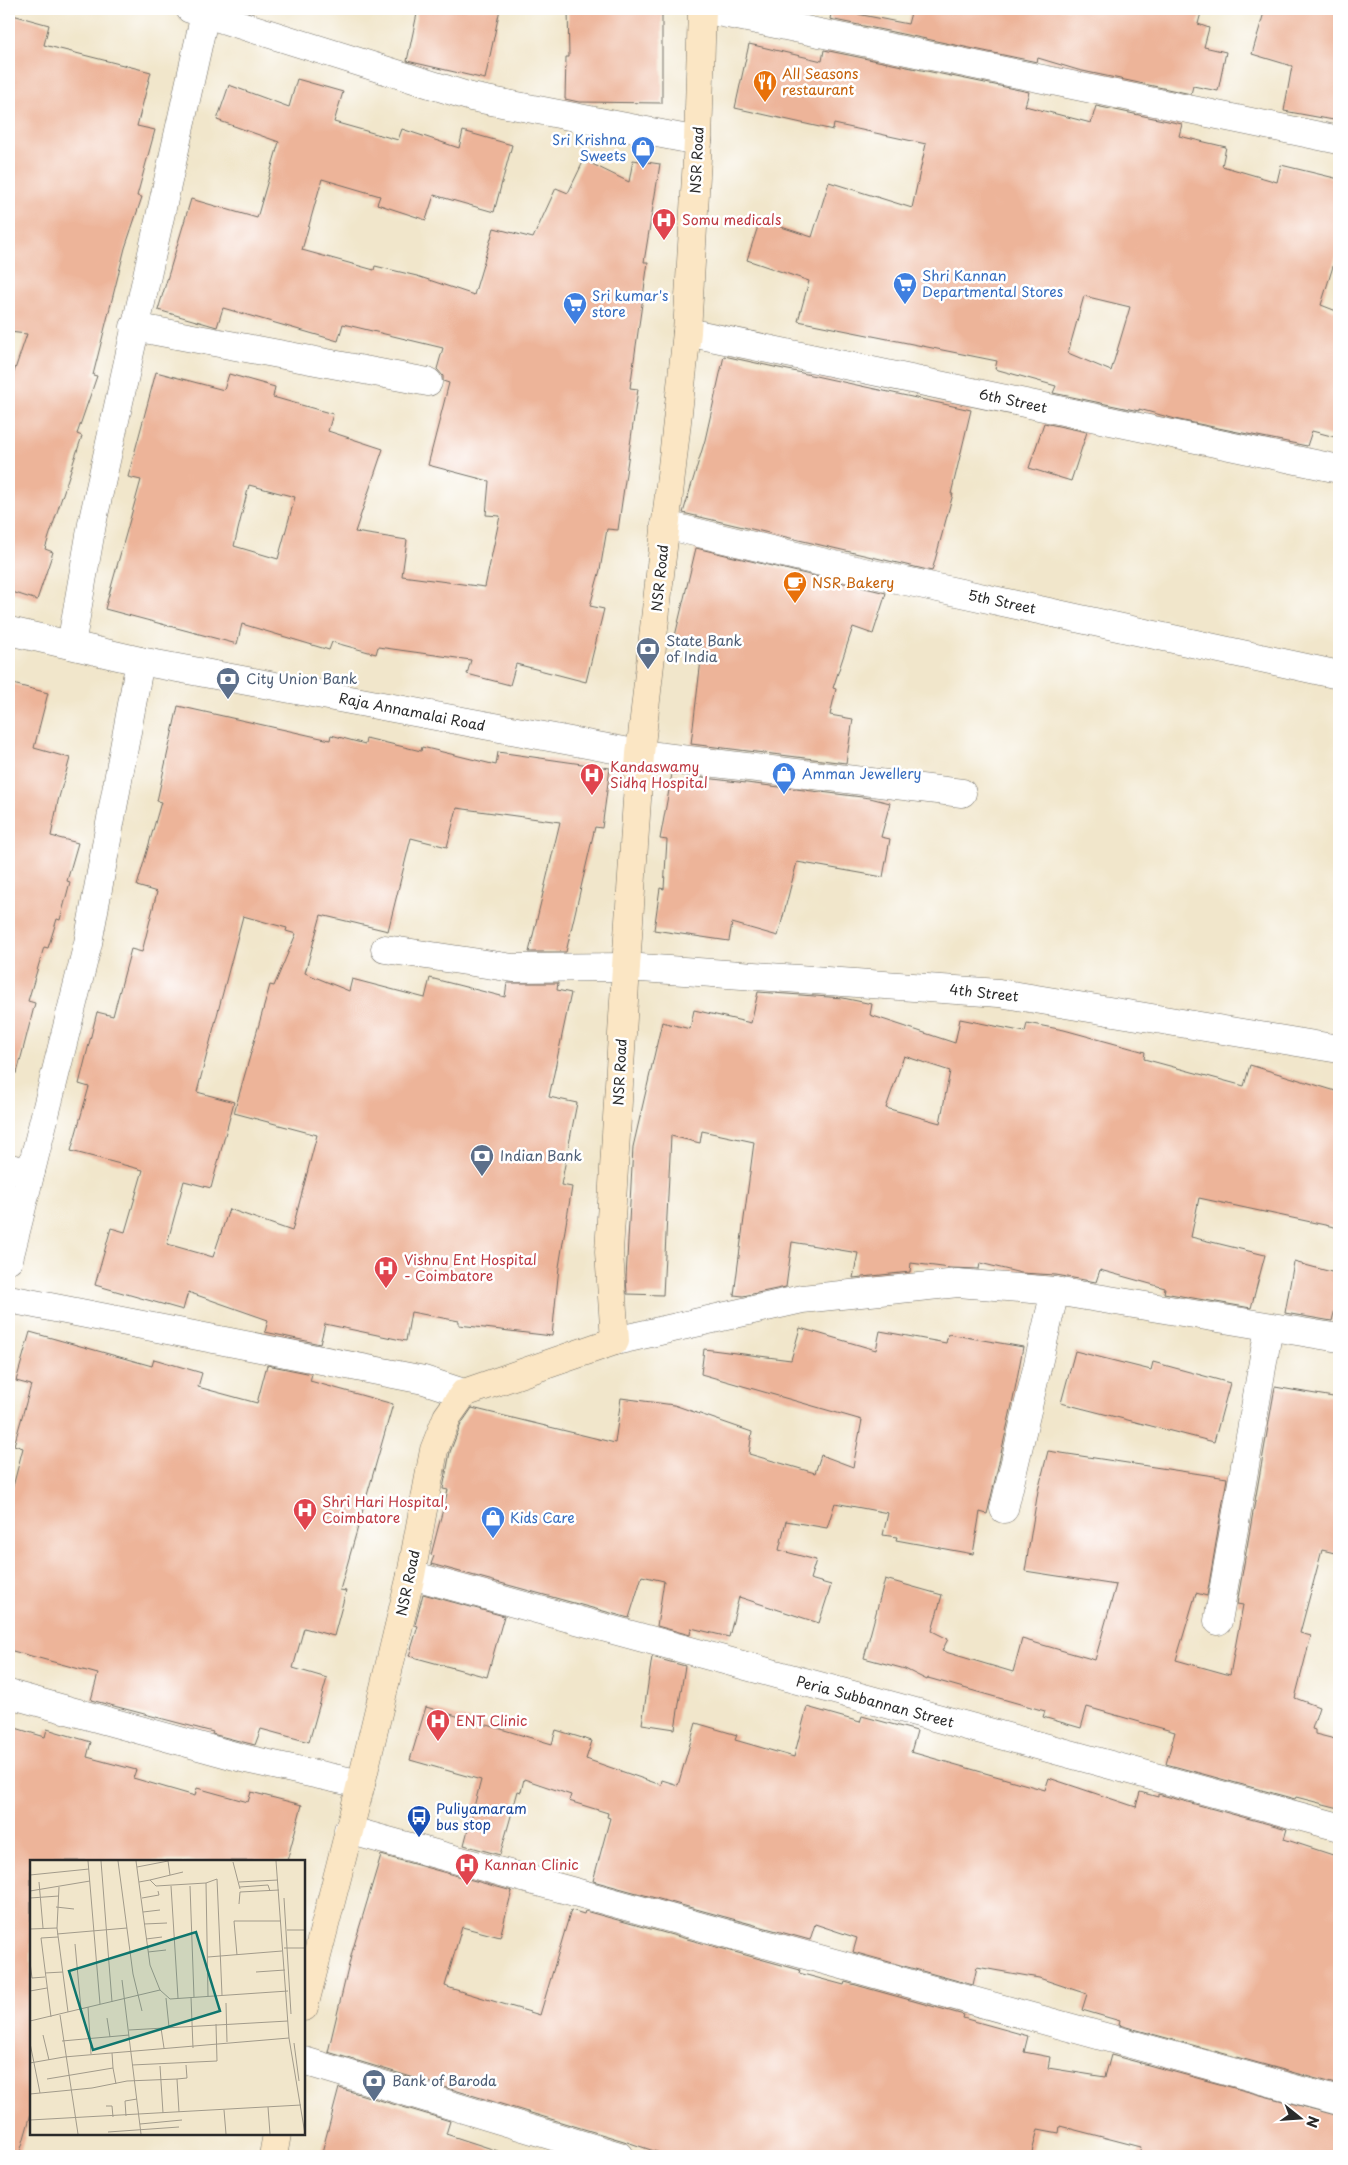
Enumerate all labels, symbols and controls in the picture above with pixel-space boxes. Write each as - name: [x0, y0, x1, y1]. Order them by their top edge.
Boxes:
- place label: All Seasons restaurant: [782, 63, 858, 100]
- restaurant icon: All Seasons restaurant: [752, 69, 778, 103]
- street label: NSR Road: [684, 126, 709, 194]
- place label: Sri Krishna Sweets: [552, 129, 626, 166]
- shop icon: Sri Krishna Sweets: [630, 135, 656, 169]
- hospital icon: Somu medicals: [651, 207, 677, 241]
- place label: Somu medicals: [682, 209, 781, 230]
- place label: Shri Kannan Departmental Stores: [922, 265, 1063, 302]
- supermarket icon: Shri Kannan Departmental Stores: [892, 271, 918, 305]
- place label: Sri kumar's store: [592, 285, 668, 322]
- supermarket icon: Sri kumar's store: [562, 291, 588, 325]
- street label: 6th Street: [977, 383, 1049, 418]
- street label: NSR Road: [646, 543, 673, 612]
- cafe icon: NSR Bakery: [782, 570, 808, 604]
- place label: NSR Bakery: [812, 572, 894, 593]
- street label: 5th Street: [966, 584, 1038, 619]
- place label: State Bank of India: [666, 630, 743, 667]
- bank icon: State Bank of India: [635, 636, 661, 670]
- bank icon: City Union Bank: [215, 666, 241, 700]
- place label: City Union Bank: [246, 668, 358, 689]
- street label: Raja Annamalai Road: [337, 687, 487, 736]
- place label: Kandaswamy Sidhq Hospital: [610, 756, 708, 793]
- shop icon: Amman Jewellery: [771, 761, 797, 795]
- hospital icon: Kandaswamy Sidhq Hospital: [579, 762, 605, 796]
- place label: Amman Jewellery: [802, 763, 922, 784]
- street label: 4th Street: [948, 978, 1020, 1007]
- street label: NSR Road: [607, 1038, 632, 1106]
- bank icon: Indian Bank: [469, 1143, 495, 1177]
- place label: Indian Bank: [500, 1145, 582, 1166]
- place label: Vishnu Ent Hospital - Coimbatore: [404, 1249, 537, 1286]
- hospital icon: Vishnu Ent Hospital - Coimbatore: [373, 1255, 399, 1289]
- place label: Shri Hari Hospital, Coimbatore: [322, 1491, 448, 1528]
- hospital icon: Shri Hari Hospital, Coimbatore: [292, 1497, 318, 1531]
- shop icon: Kids Care: [480, 1505, 506, 1539]
- place label: Kids Care: [510, 1507, 575, 1528]
- street label: NSR Road: [390, 1548, 425, 1618]
- street label: Peria Subbannan Street: [794, 1670, 957, 1733]
- hospital icon: ENT Clinic: [425, 1708, 451, 1742]
- place label: ENT Clinic: [456, 1710, 527, 1731]
- place label: Puliyamaram bus stop: [436, 1798, 527, 1835]
- bus stop icon: Puliyamaram bus stop: [406, 1804, 432, 1838]
- hospital icon: Kannan Clinic: [454, 1852, 480, 1886]
- place label: Kannan Clinic: [484, 1854, 579, 1875]
- inset map: [30, 1860, 305, 2135]
- bank icon: Bank of Baroda: [361, 2068, 387, 2102]
- place label: Bank of Baroda: [392, 2070, 497, 2091]
- north arrow: [1276, 2092, 1326, 2142]
- text: N: [1301, 2114, 1325, 2130]

